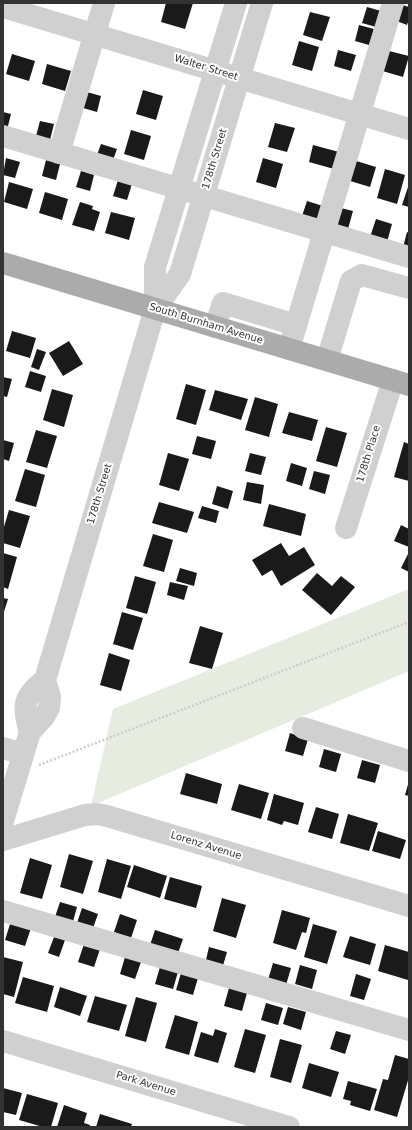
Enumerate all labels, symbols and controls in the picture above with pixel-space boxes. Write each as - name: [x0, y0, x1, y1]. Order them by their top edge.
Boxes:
- street label: Walter Street: [173, 53, 239, 83]
- street label: 178th Street: [200, 127, 230, 191]
- street label: South Burnham Avenue: [148, 301, 264, 347]
- street label: 178th Place: [355, 424, 383, 484]
- street label: 178th Street: [85, 462, 115, 526]
- street label: Lorenz Avenue: [169, 830, 243, 862]
- street label: Park Avenue: [115, 1069, 177, 1099]

